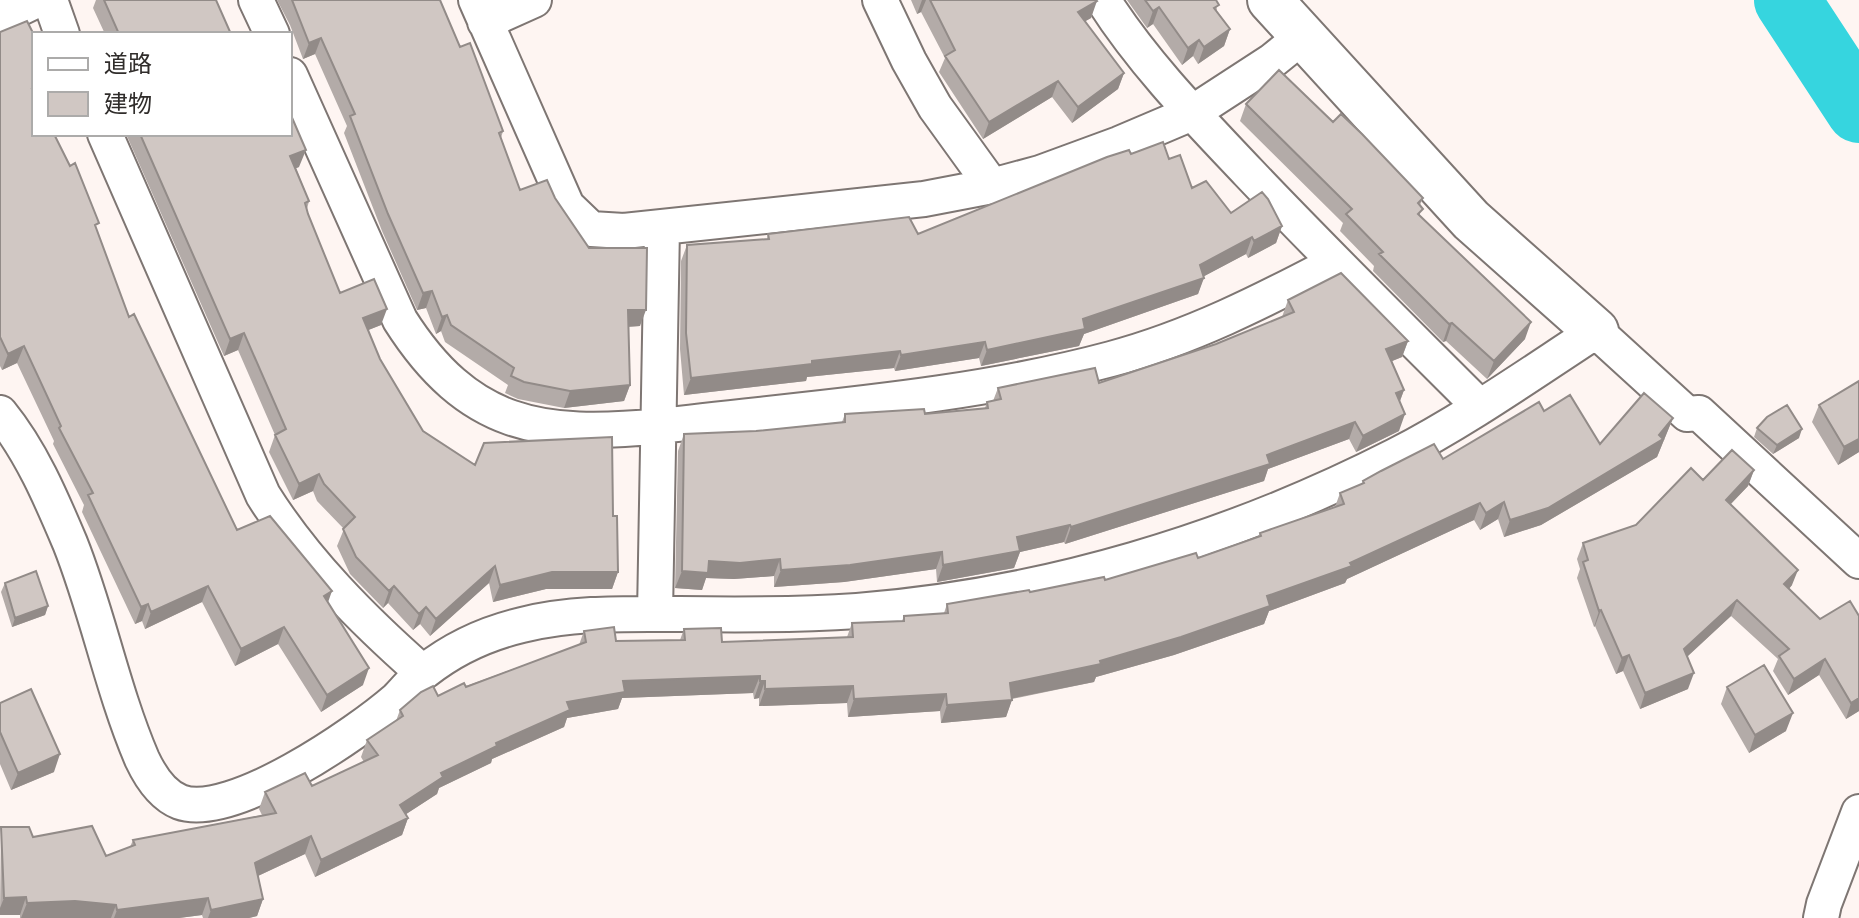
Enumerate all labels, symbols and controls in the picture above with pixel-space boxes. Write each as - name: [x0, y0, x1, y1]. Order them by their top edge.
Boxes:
- legend: [32, 32, 292, 136]
- text: 道路: [104, 46, 152, 79]
- text: 建物: [104, 86, 152, 119]

